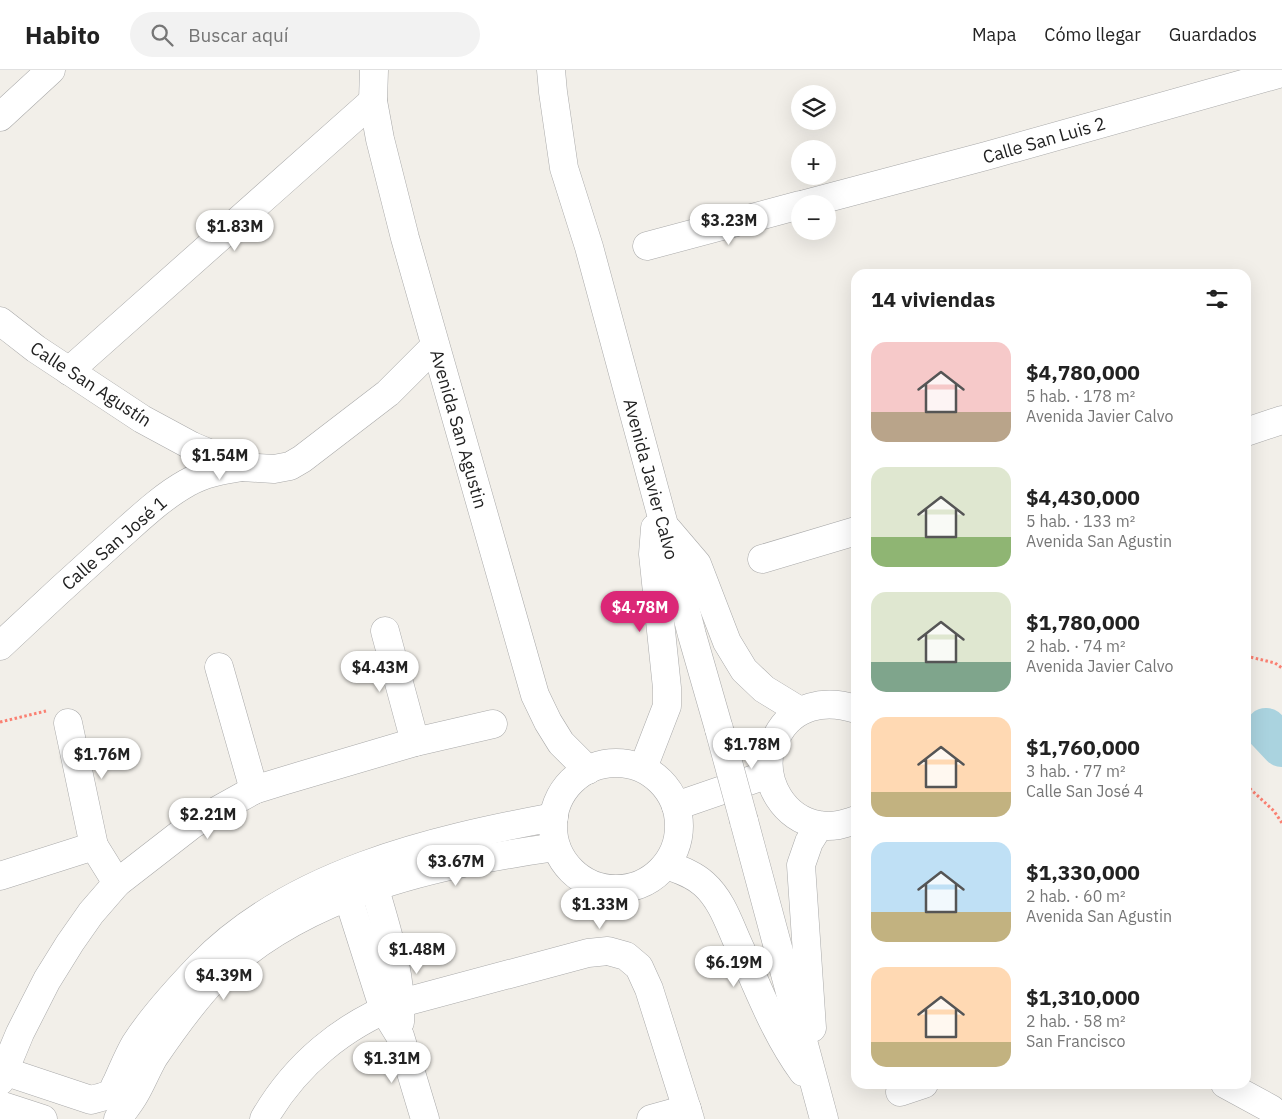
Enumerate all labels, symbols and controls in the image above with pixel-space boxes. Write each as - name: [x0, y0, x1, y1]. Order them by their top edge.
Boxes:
- search box: [130, 12, 480, 57]
- text: Habito: [25, 19, 100, 51]
- icon: search: [148, 21, 176, 49]
- text: Buscar aquí: [188, 23, 288, 47]
- text: Mapa: [972, 23, 1016, 46]
- text: Cómo llegar: [1044, 23, 1141, 46]
- text: Guardados: [1169, 23, 1257, 46]
- map controls: [791, 85, 836, 240]
- button: layers: [791, 85, 836, 130]
- street label: Calle San Luis 2: [980, 112, 1108, 168]
- button: +: [791, 140, 836, 185]
- button: −: [791, 195, 836, 240]
- pin: $3.23M: [688, 204, 770, 246]
- pin: $1.83M: [194, 210, 276, 252]
- text: $3.23M: [701, 210, 757, 230]
- text: $1.83M: [207, 216, 263, 236]
- text: 14 viviendas: [871, 285, 995, 313]
- icon: filters: [1203, 285, 1231, 313]
- street label: Calle San Agustín: [26, 336, 156, 432]
- street label: Avenida San Agustin: [425, 347, 493, 511]
- text: $4,780,000: [1026, 358, 1140, 386]
- icon: home: [911, 362, 971, 422]
- text: 5 hab. · 178 m²: [1026, 386, 1135, 406]
- street label: Avenida Javier Calvo: [618, 396, 684, 562]
- text: Avenida Javier Calvo: [1026, 406, 1173, 426]
- pin: $1.54M: [179, 438, 261, 481]
- text: $1.54M: [192, 445, 248, 465]
- text: $4,430,000: [1026, 483, 1140, 511]
- icon: home: [911, 487, 971, 547]
- street label: Calle San José 1: [57, 491, 171, 595]
- text: 5 hab. · 133 m²: [1026, 511, 1135, 531]
- text: Avenida San Agustin: [1026, 531, 1172, 551]
- pin: $4.78M: [599, 590, 681, 633]
- text: $4.78M: [612, 597, 668, 617]
- text: $1,780,000: [1026, 608, 1140, 636]
- icon: home: [911, 612, 971, 672]
- text: 2 hab. · 74 m²: [1026, 636, 1126, 656]
- pin: $4.43M: [339, 650, 421, 693]
- text: Avenida Javier Calvo: [1026, 656, 1173, 676]
- text: $4.43M: [352, 657, 408, 677]
- pin: $1.78M: [711, 728, 793, 770]
- text: $1,760,000: [1026, 733, 1140, 761]
- text: $1.78M: [724, 734, 780, 754]
- icon: home: [911, 737, 971, 797]
- pin: $1.76M: [61, 738, 143, 780]
- text: $1.76M: [74, 744, 130, 764]
- text: 3 hab. · 77 m²: [1026, 761, 1126, 781]
- text: Calle San José 4: [1026, 781, 1143, 801]
- pin: $2.21M: [167, 798, 249, 840]
- text: $2.21M: [180, 804, 236, 824]
- pin: $3.67M: [415, 844, 497, 887]
- text: $3.67M: [428, 851, 484, 871]
- text: $1,330,000: [1026, 858, 1140, 886]
- icon: home: [911, 862, 971, 922]
- text: 2 hab. · 60 m²: [1026, 886, 1126, 906]
- pin: $1.33M: [559, 888, 641, 930]
- text: $1.33M: [572, 894, 628, 914]
- text: Avenida San Agustin: [1026, 906, 1172, 926]
- pin: $1.48M: [376, 932, 458, 975]
- text: $1.48M: [389, 939, 445, 959]
- pin: $6.19M: [693, 946, 775, 988]
- text: $6.19M: [706, 952, 762, 972]
- pin: $4.39M: [183, 958, 265, 1001]
- text: $4.39M: [196, 965, 252, 985]
- text: $1,310,000: [1026, 983, 1140, 1011]
- icon: home: [911, 987, 971, 1047]
- text: 2 hab. · 58 m²: [1026, 1011, 1126, 1031]
- text: San Francisco: [1026, 1031, 1126, 1051]
- pin: $1.31M: [351, 1042, 433, 1084]
- text: $1.31M: [364, 1048, 420, 1068]

